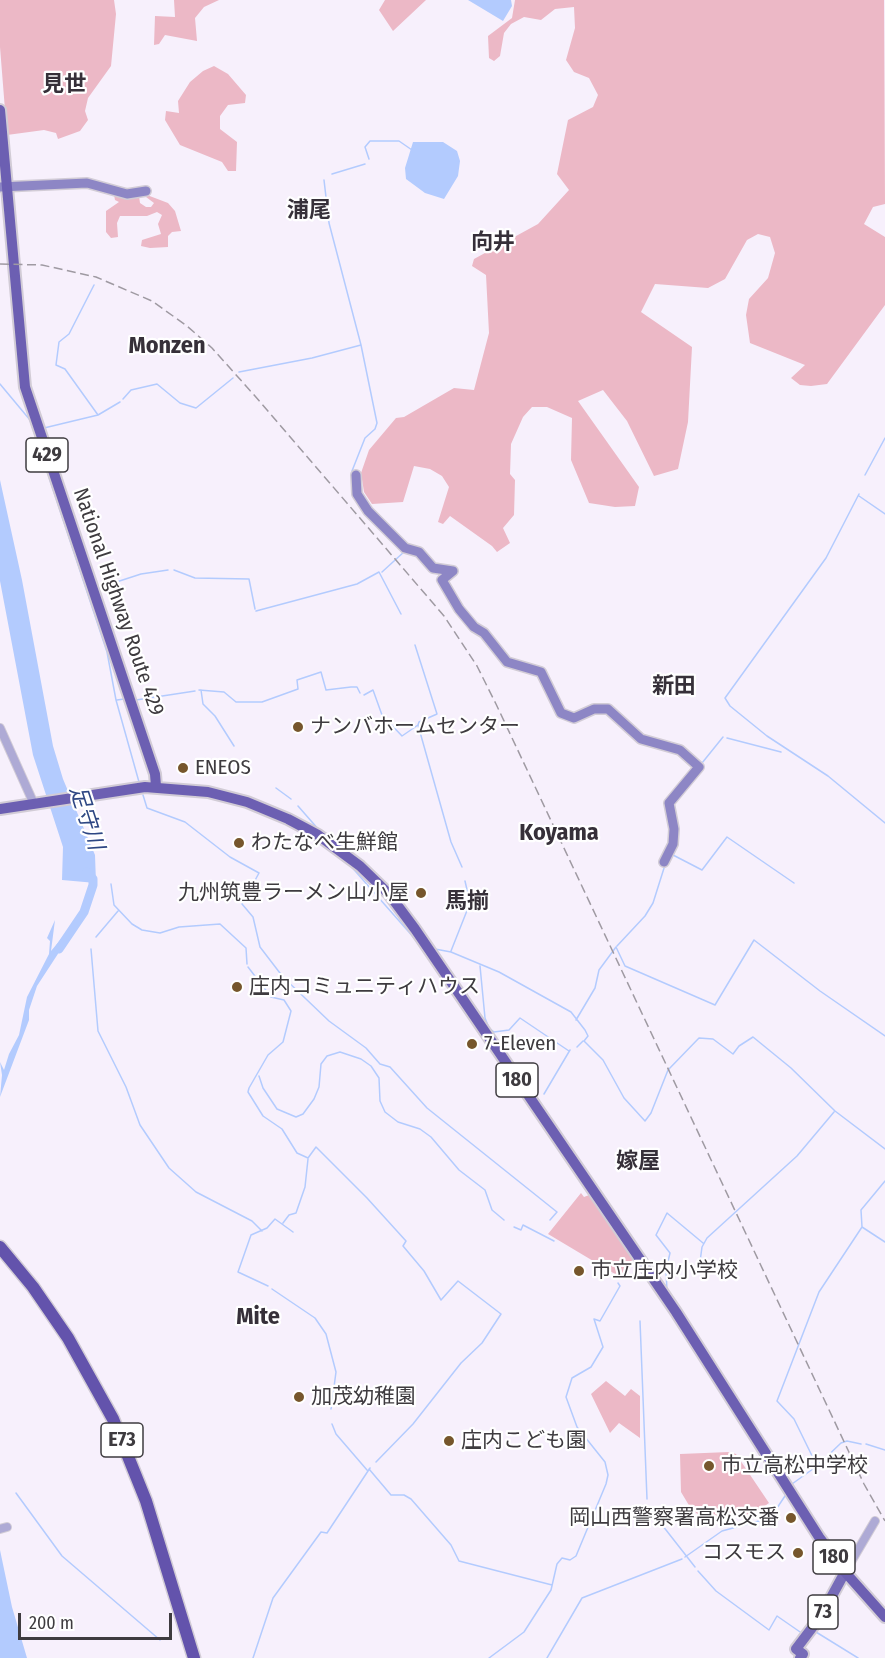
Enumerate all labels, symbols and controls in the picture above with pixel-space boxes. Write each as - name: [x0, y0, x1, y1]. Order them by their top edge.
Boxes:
- district label: 見世: [42, 72, 86, 98]
- district label: 浦尾: [287, 198, 331, 224]
- district label: 向井: [471, 230, 515, 256]
- district label: Monzen: [128, 332, 206, 360]
- road number: 429: [26, 438, 68, 472]
- street label: National Highway Route 429: [67, 485, 169, 719]
- district label: 新田: [652, 674, 696, 700]
- place label: ナンバホームセンター: [310, 714, 520, 740]
- marker: ナンバホームセンター: [291, 720, 305, 734]
- place label: ENEOS: [195, 755, 251, 781]
- marker: ENEOS: [176, 761, 190, 775]
- water label: 足守川: [63, 783, 109, 853]
- district label: Koyama: [519, 819, 599, 847]
- place label: わたなべ生鮮館: [251, 830, 398, 856]
- marker: わたなべ生鮮館: [232, 836, 246, 850]
- place label: 九州筑豊ラーメン山小屋: [178, 880, 409, 906]
- marker: 九州筑豊ラーメン山小屋: [414, 886, 428, 900]
- district label: 馬揃: [445, 889, 489, 915]
- place label: 庄内コミュニティハウス: [249, 974, 480, 1000]
- marker: 庄内コミュニティハウス: [230, 980, 244, 994]
- place label: 7-Eleven: [484, 1031, 556, 1057]
- marker: 7-Eleven: [465, 1037, 479, 1051]
- road number: 180: [496, 1063, 538, 1097]
- district label: 嫁屋: [616, 1149, 660, 1175]
- place label: 市立庄内小学校: [591, 1258, 738, 1284]
- marker: 市立庄内小学校: [572, 1264, 586, 1278]
- district label: Mite: [236, 1303, 280, 1331]
- place label: 加茂幼稚園: [311, 1384, 416, 1410]
- marker: 加茂幼稚園: [292, 1390, 306, 1404]
- road number: E73: [101, 1423, 143, 1457]
- place label: 庄内こども園: [461, 1428, 587, 1454]
- marker: 庄内こども園: [442, 1434, 456, 1448]
- place label: 市立高松中学校: [721, 1453, 868, 1479]
- marker: 市立高松中学校: [702, 1459, 716, 1473]
- place label: 岡山西警察署高松交番: [569, 1505, 779, 1531]
- marker: 岡山西警察署高松交番: [784, 1511, 798, 1525]
- place label: コスモス: [702, 1540, 786, 1566]
- road number: 180: [813, 1540, 855, 1574]
- marker: コスモス: [791, 1546, 805, 1560]
- road number: 73: [808, 1595, 838, 1629]
- scale bar: [21, 1601, 176, 1639]
- text: 200 m: [29, 1612, 74, 1634]

